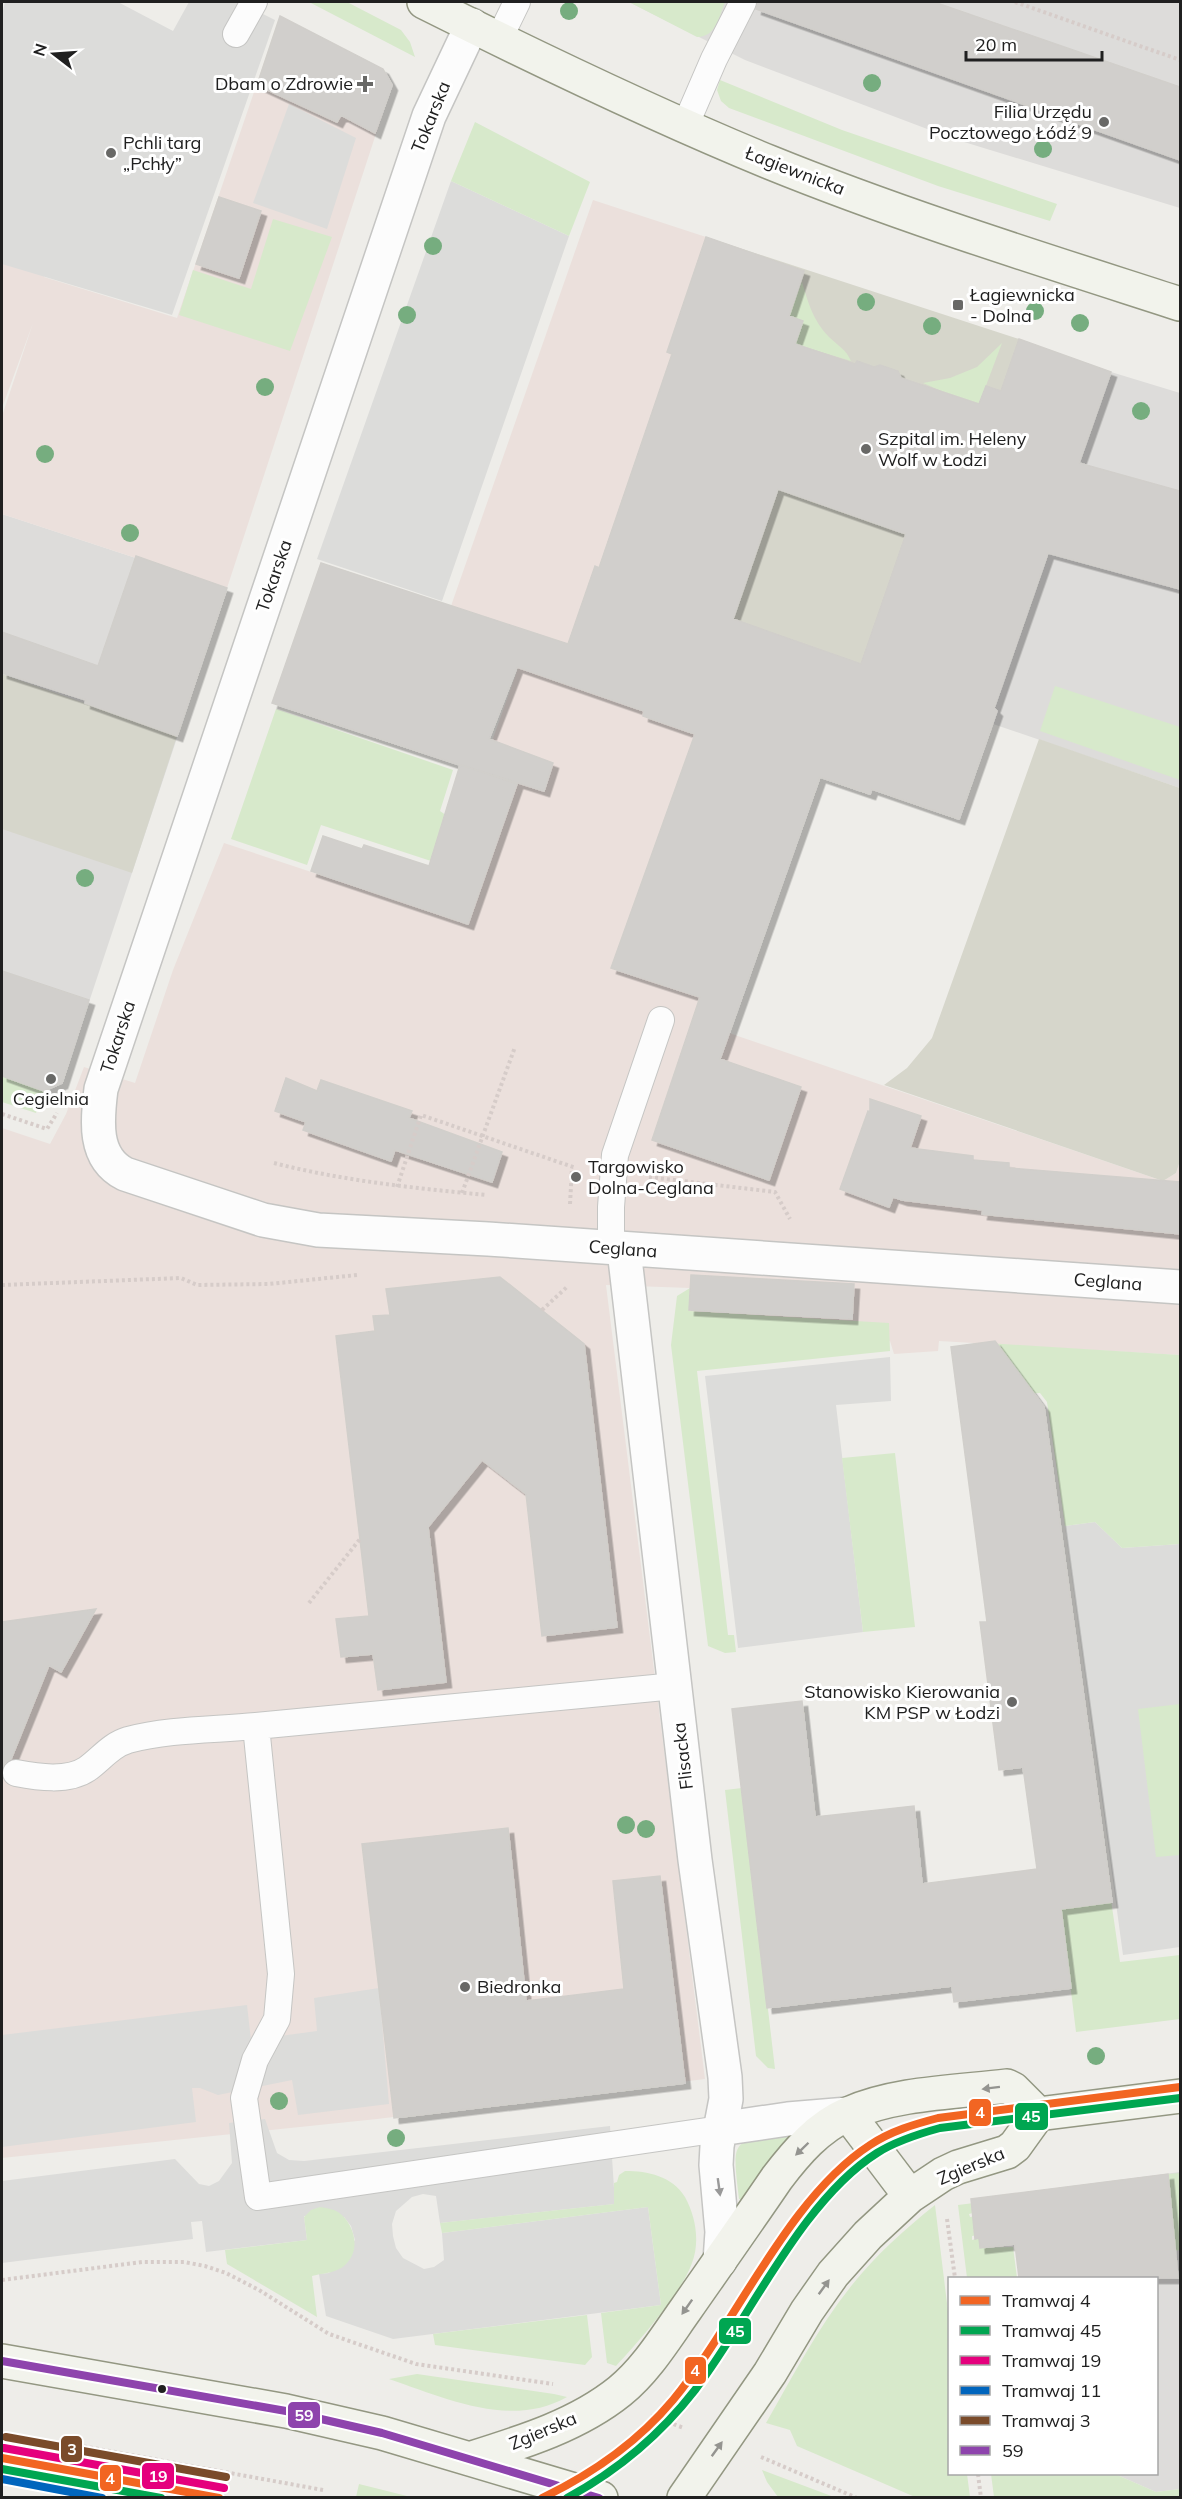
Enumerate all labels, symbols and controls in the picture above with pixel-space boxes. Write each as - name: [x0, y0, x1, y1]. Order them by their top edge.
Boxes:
- north arrow: [24, 24, 84, 84]
- scale bar: [966, 24, 1102, 62]
- text: 20 m: [975, 33, 1017, 56]
- text: N: [28, 41, 51, 58]
- place label: Dbam o Zdrowie: [215, 72, 353, 95]
- marker: Dbam o Zdrowie: [358, 77, 372, 91]
- street label: Tokarska: [406, 78, 455, 156]
- place label: Filia Urzędu Pocztowego Łódź 9: [929, 100, 1092, 144]
- marker: Filia Urzędu Pocztowego Łódź 9: [1097, 115, 1111, 129]
- place label: Pchli targ „Pchły”: [123, 131, 201, 175]
- street label: Łagiewnicka: [741, 141, 848, 200]
- marker: Pchli targ „Pchły”: [104, 146, 118, 160]
- place label: Łagiewnicka - Dolna: [969, 283, 1075, 327]
- marker: Łagiewnicka - Dolna: [951, 298, 965, 312]
- place label: Szpital im. Heleny Wolf w Łodzi: [878, 427, 1027, 471]
- marker: Szpital im. Heleny Wolf w Łodzi: [859, 442, 873, 456]
- street label: Tokarska: [250, 537, 297, 615]
- street label: Tokarska: [95, 998, 140, 1076]
- marker: Cegielnia: [44, 1072, 58, 1086]
- place label: Cegielnia: [13, 1087, 89, 1110]
- place label: Targowisko Dolna-Ceglana: [588, 1155, 714, 1199]
- marker: Targowisko Dolna-Ceglana: [569, 1170, 583, 1184]
- street label: Ceglana: [588, 1235, 658, 1262]
- street label: Ceglana: [1073, 1268, 1143, 1295]
- place label: Stanowisko Kierowania KM PSP w Łodzi: [804, 1680, 1000, 1724]
- marker: Stanowisko Kierowania KM PSP w Łodzi: [1005, 1695, 1019, 1709]
- street label: Flisacka: [667, 1721, 698, 1791]
- place label: Biedronka: [477, 1975, 561, 1998]
- marker: Biedronka: [458, 1980, 472, 1994]
- one-way arrow: [981, 2083, 1000, 2093]
- line badge: 4: [968, 2098, 992, 2127]
- text: 4: [975, 2102, 985, 2122]
- line badge: 45: [1014, 2102, 1049, 2131]
- text: 45: [1021, 2106, 1041, 2126]
- street label: Zgierska: [934, 2141, 1008, 2190]
- one-way arrow: [794, 2142, 809, 2156]
- one-way arrow: [714, 2177, 723, 2196]
- legend: [948, 2277, 1158, 2475]
- one-way arrow: [818, 2279, 830, 2294]
- text: Tramwaj 4: [1002, 2289, 1091, 2312]
- one-way arrow: [682, 2299, 694, 2314]
- line badge: 45: [718, 2317, 752, 2345]
- text: Tramwaj 45: [1002, 2319, 1101, 2342]
- text: 45: [725, 2321, 745, 2341]
- text: Tramwaj 19: [1002, 2349, 1101, 2372]
- line badge: 4: [684, 2356, 707, 2385]
- text: 4: [690, 2360, 700, 2380]
- text: Tramwaj 11: [1002, 2379, 1101, 2402]
- unlabelled marker: [156, 2383, 168, 2395]
- line badge: 59: [287, 2401, 321, 2429]
- text: 59: [294, 2405, 314, 2425]
- street label: Zgierska: [506, 2406, 580, 2455]
- text: Tramwaj 3: [1002, 2409, 1091, 2432]
- line badge: 3: [60, 2435, 83, 2463]
- text: 3: [67, 2439, 77, 2459]
- text: 59: [1002, 2439, 1024, 2462]
- one-way arrow: [711, 2442, 723, 2458]
- line badge: 19: [141, 2462, 175, 2490]
- line badge: 4: [99, 2464, 122, 2492]
- text: 19: [148, 2466, 168, 2486]
- text: 4: [105, 2468, 115, 2488]

